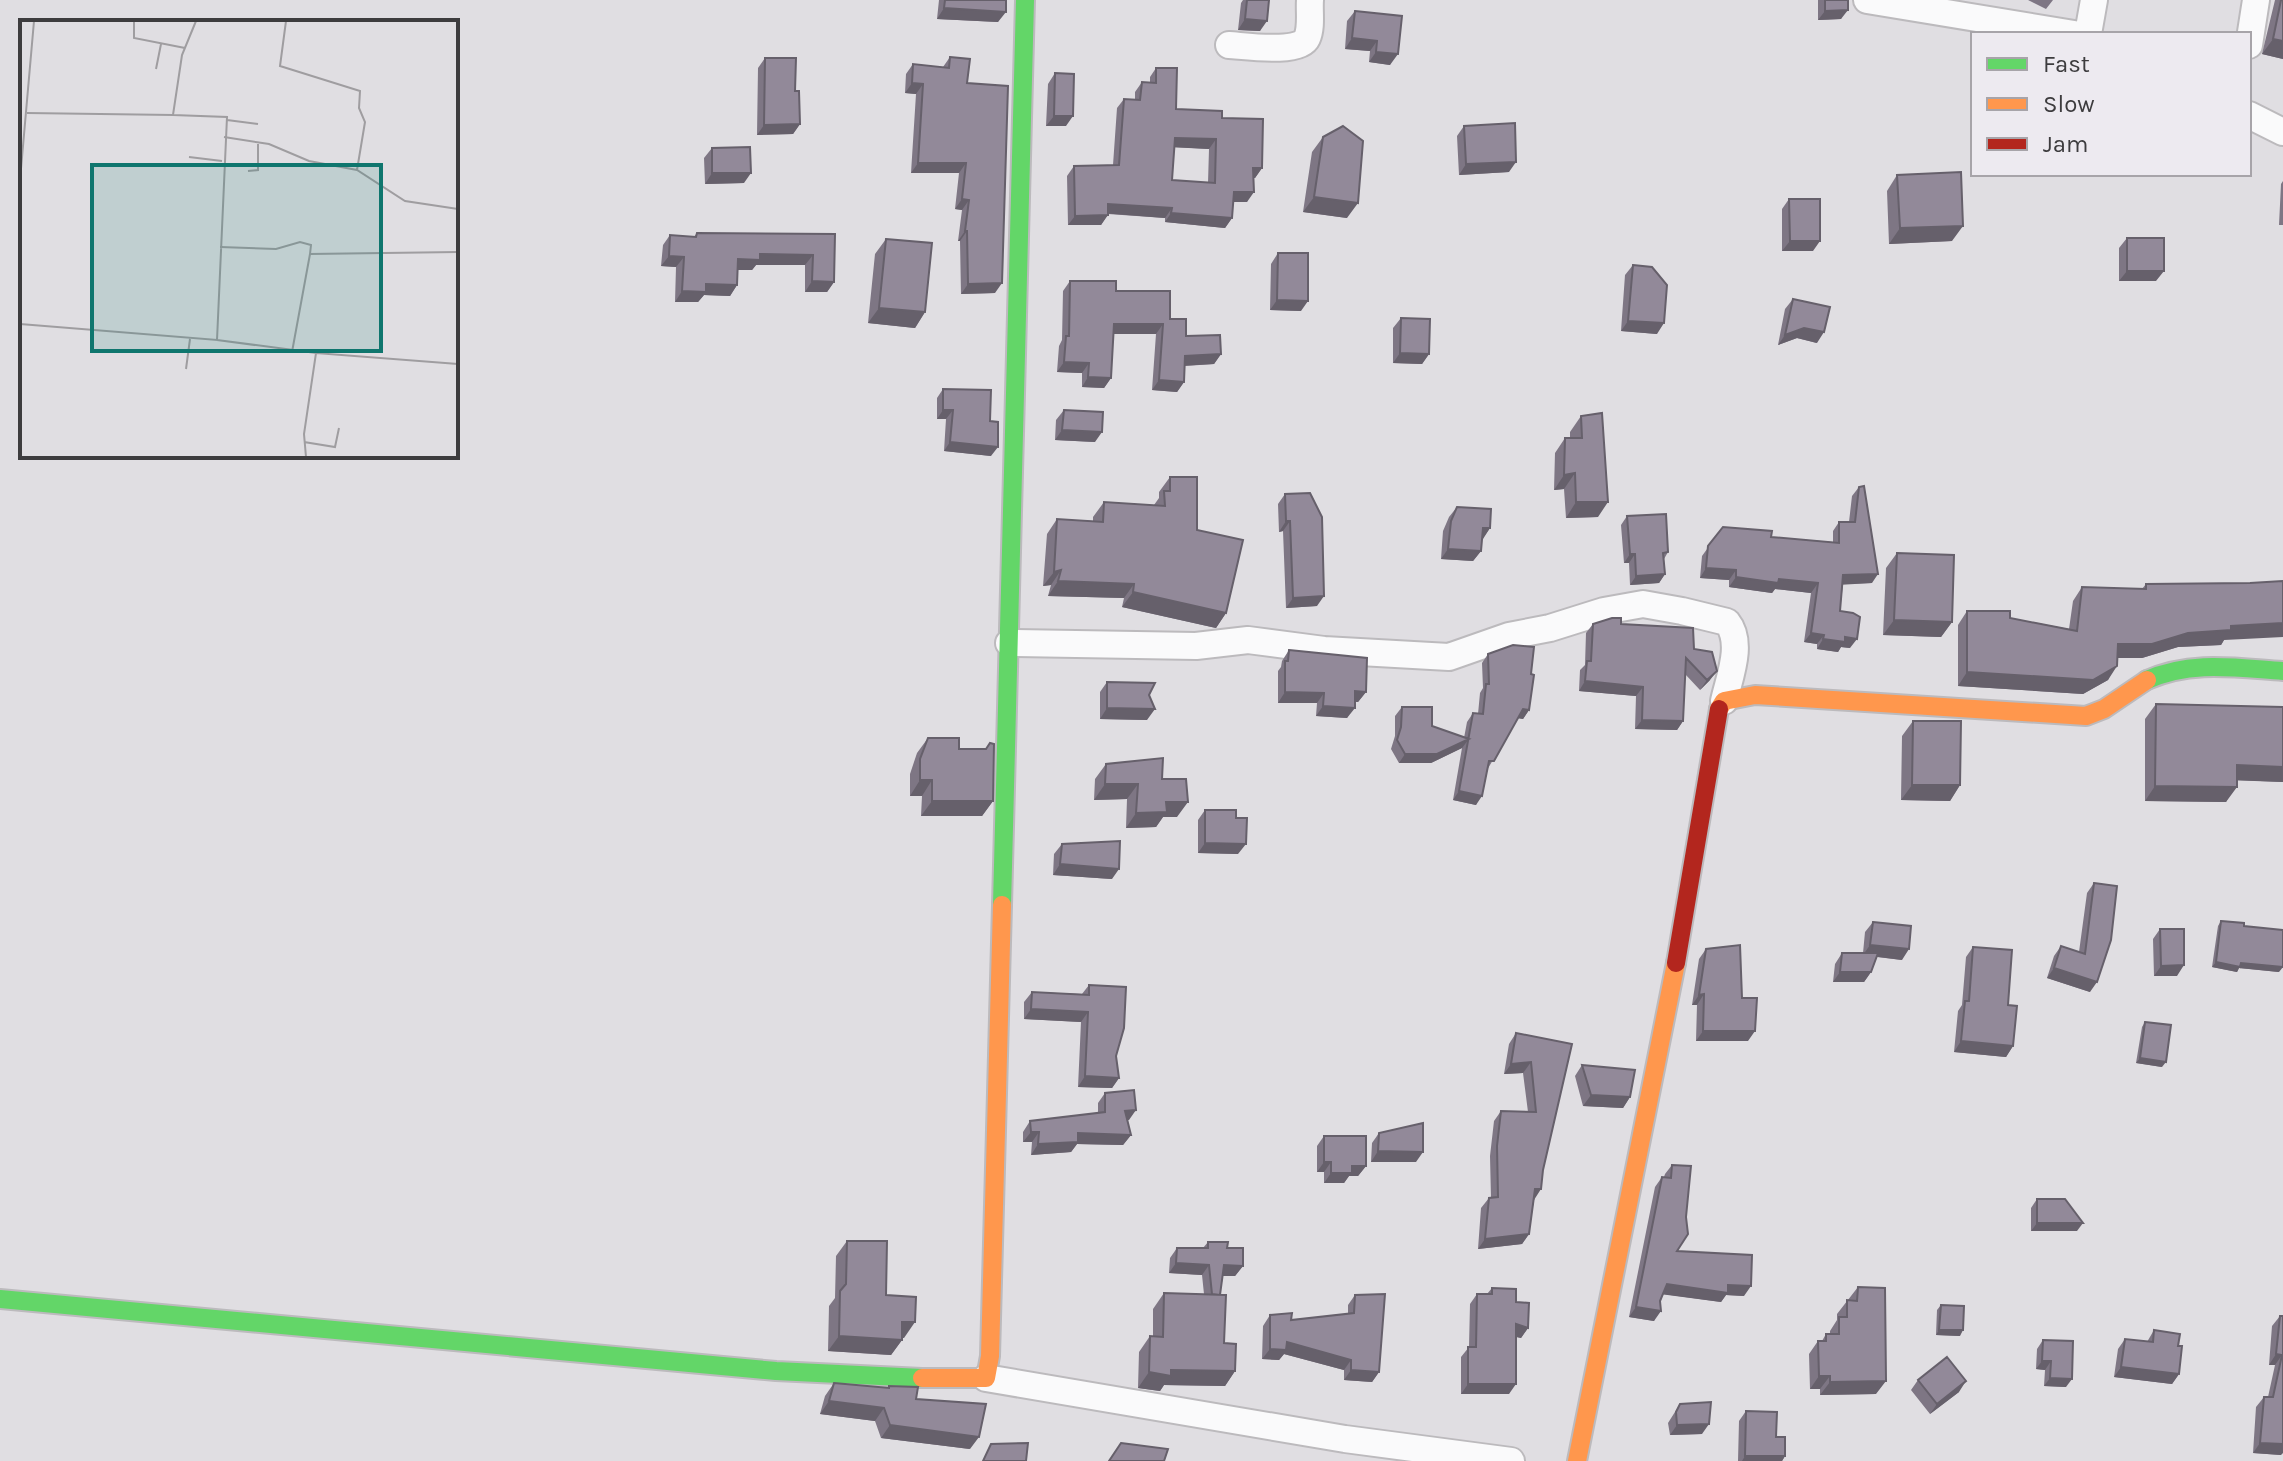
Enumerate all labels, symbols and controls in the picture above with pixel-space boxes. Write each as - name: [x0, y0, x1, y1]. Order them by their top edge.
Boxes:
- inset map: [20, 20, 458, 458]
- legend: [1971, 32, 2251, 176]
- text: Fast: [2043, 50, 2090, 78]
- text: Slow: [2043, 90, 2095, 118]
- text: Jam: [2043, 130, 2088, 158]

